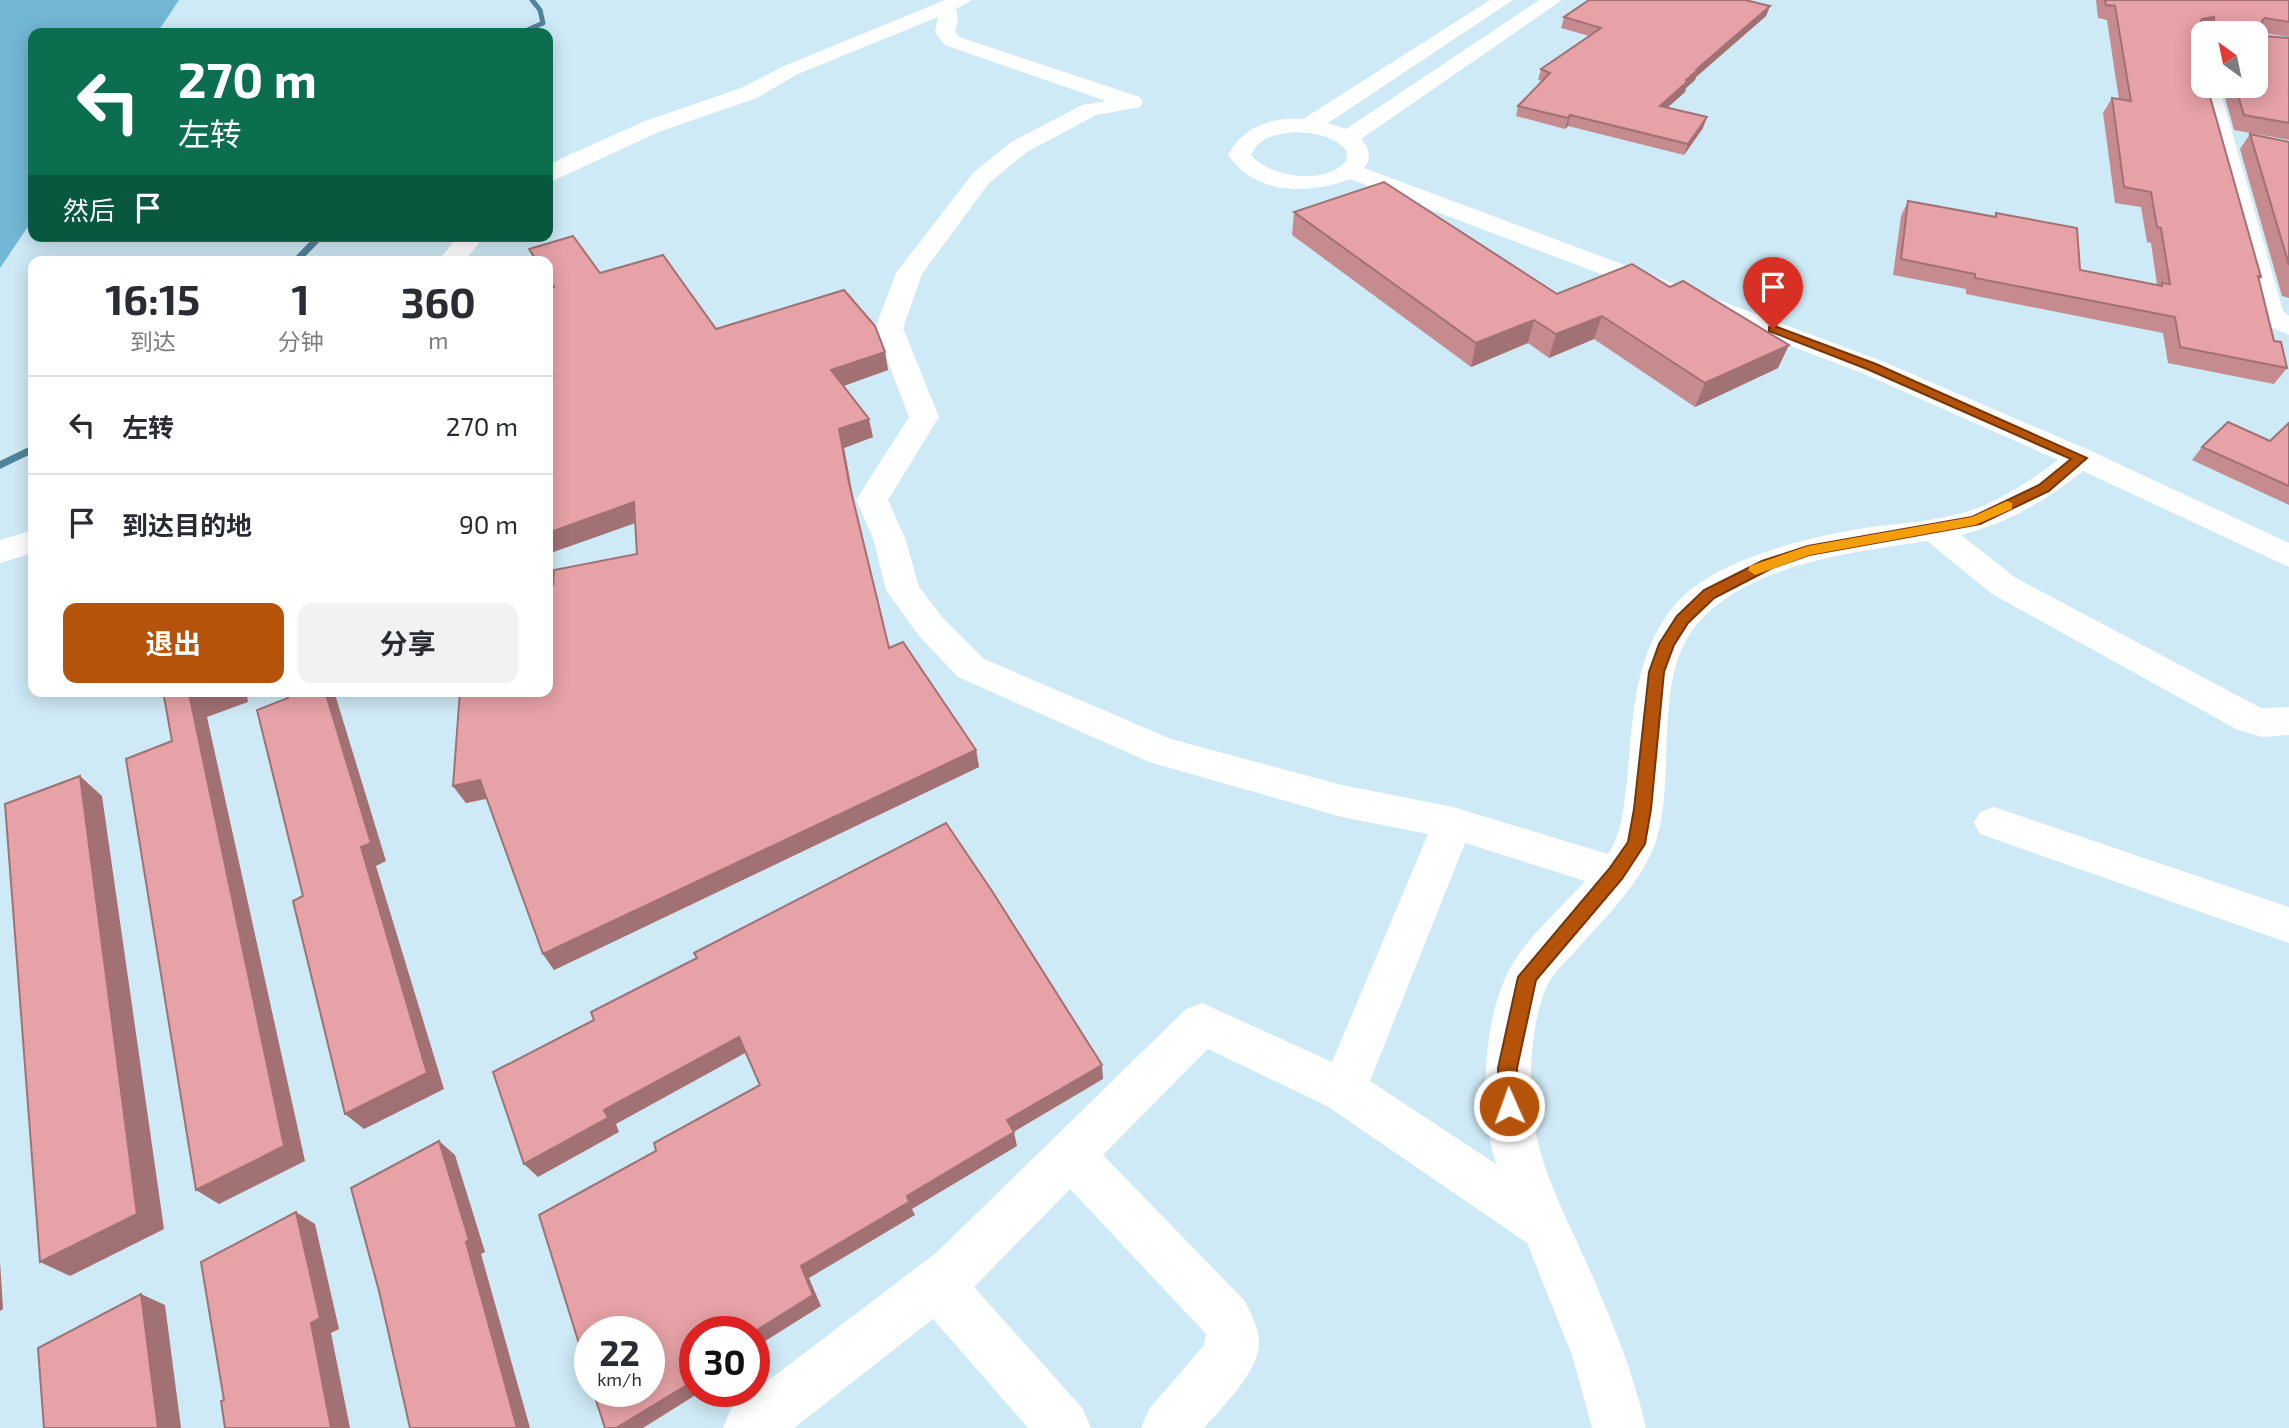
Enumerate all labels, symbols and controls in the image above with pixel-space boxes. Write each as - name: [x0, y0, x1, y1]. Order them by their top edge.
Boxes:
- north arrow: [2191, 21, 2268, 98]
- map controls: [2191, 21, 2268, 98]
- text: 270 m: [178, 49, 317, 108]
- icon: left: [63, 56, 154, 147]
- text: 左转: [178, 114, 242, 152]
- icon: arrive: [129, 189, 167, 227]
- text: 然后: [63, 194, 115, 225]
- pin: [1743, 257, 1803, 329]
- icon: arrive: [1754, 268, 1792, 306]
- text: 16:15: [105, 273, 200, 323]
- text: 1: [291, 273, 310, 323]
- text: 360: [401, 276, 476, 326]
- text: m: [428, 326, 448, 354]
- text: 到达: [130, 327, 176, 355]
- text: 分钟: [277, 327, 323, 355]
- icon: left: [63, 406, 101, 444]
- text: 270 m: [446, 410, 518, 441]
- text: 左转: [122, 411, 174, 442]
- icon: arrive: [63, 504, 101, 542]
- text: 90 m: [459, 508, 518, 539]
- text: 到达目的地: [122, 509, 252, 540]
- button: 退出: [63, 603, 284, 683]
- button: 分享: [298, 603, 518, 683]
- position arrow: [1472, 1069, 1546, 1143]
- speed limit sign: 30: [679, 1316, 770, 1407]
- text: 22: [599, 1331, 640, 1373]
- text: km/h: [597, 1368, 642, 1390]

